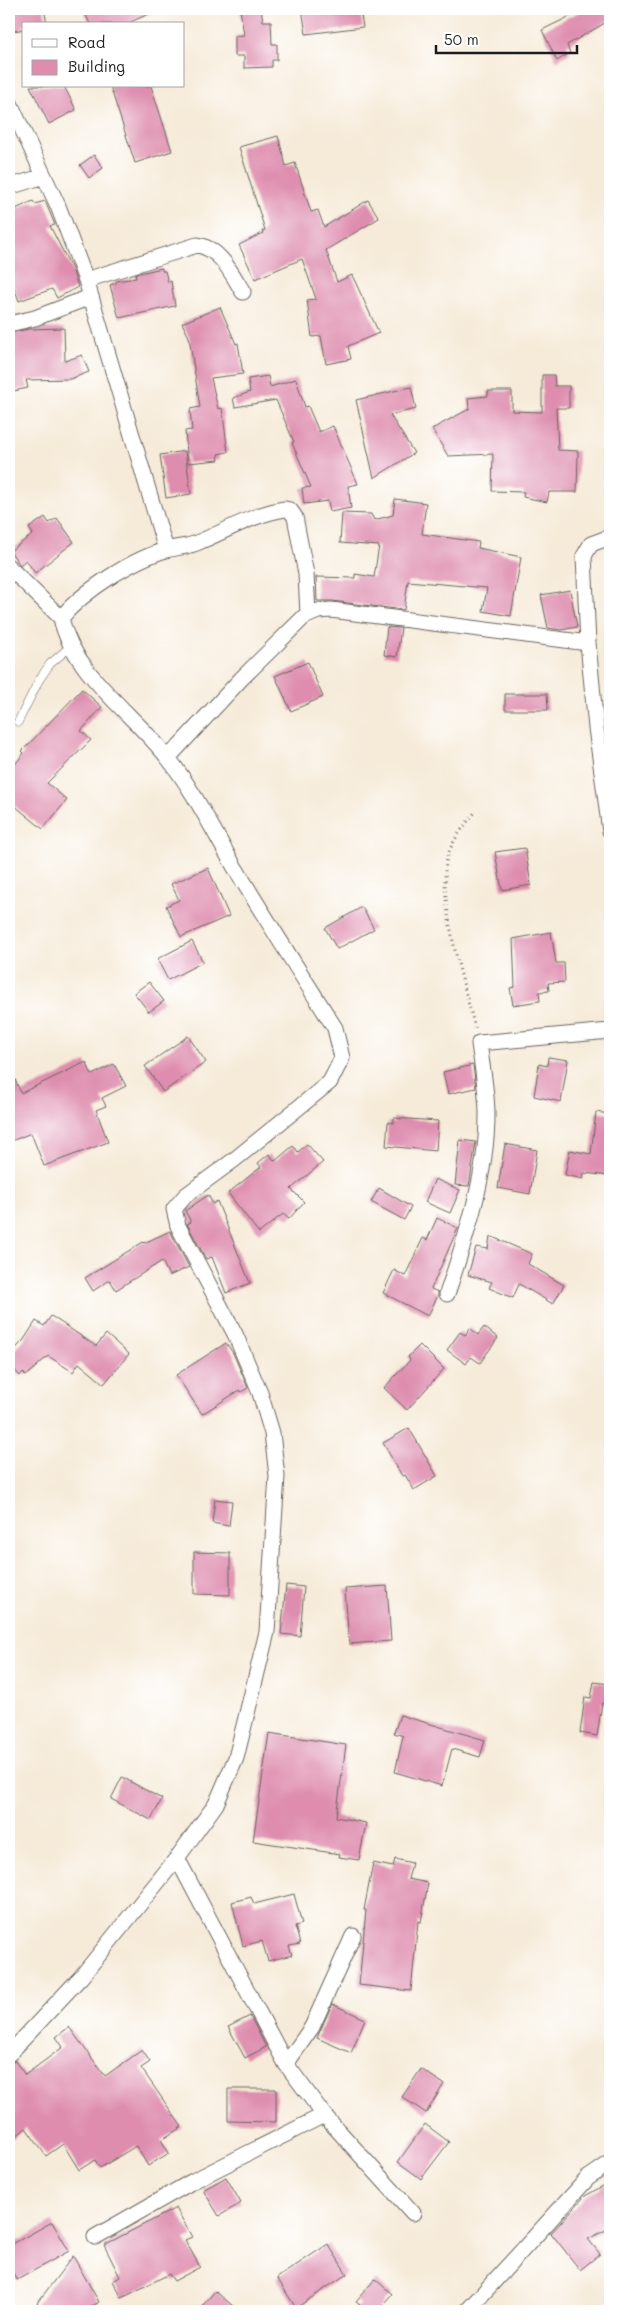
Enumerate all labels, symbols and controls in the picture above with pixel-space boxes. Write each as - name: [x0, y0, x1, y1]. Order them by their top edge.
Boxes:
- legend: [22, 22, 185, 88]
- scale bar: [436, 22, 578, 54]
- text: 50 m: [444, 29, 479, 49]
- text: Road: [68, 32, 105, 52]
- text: Building: [68, 56, 125, 76]

